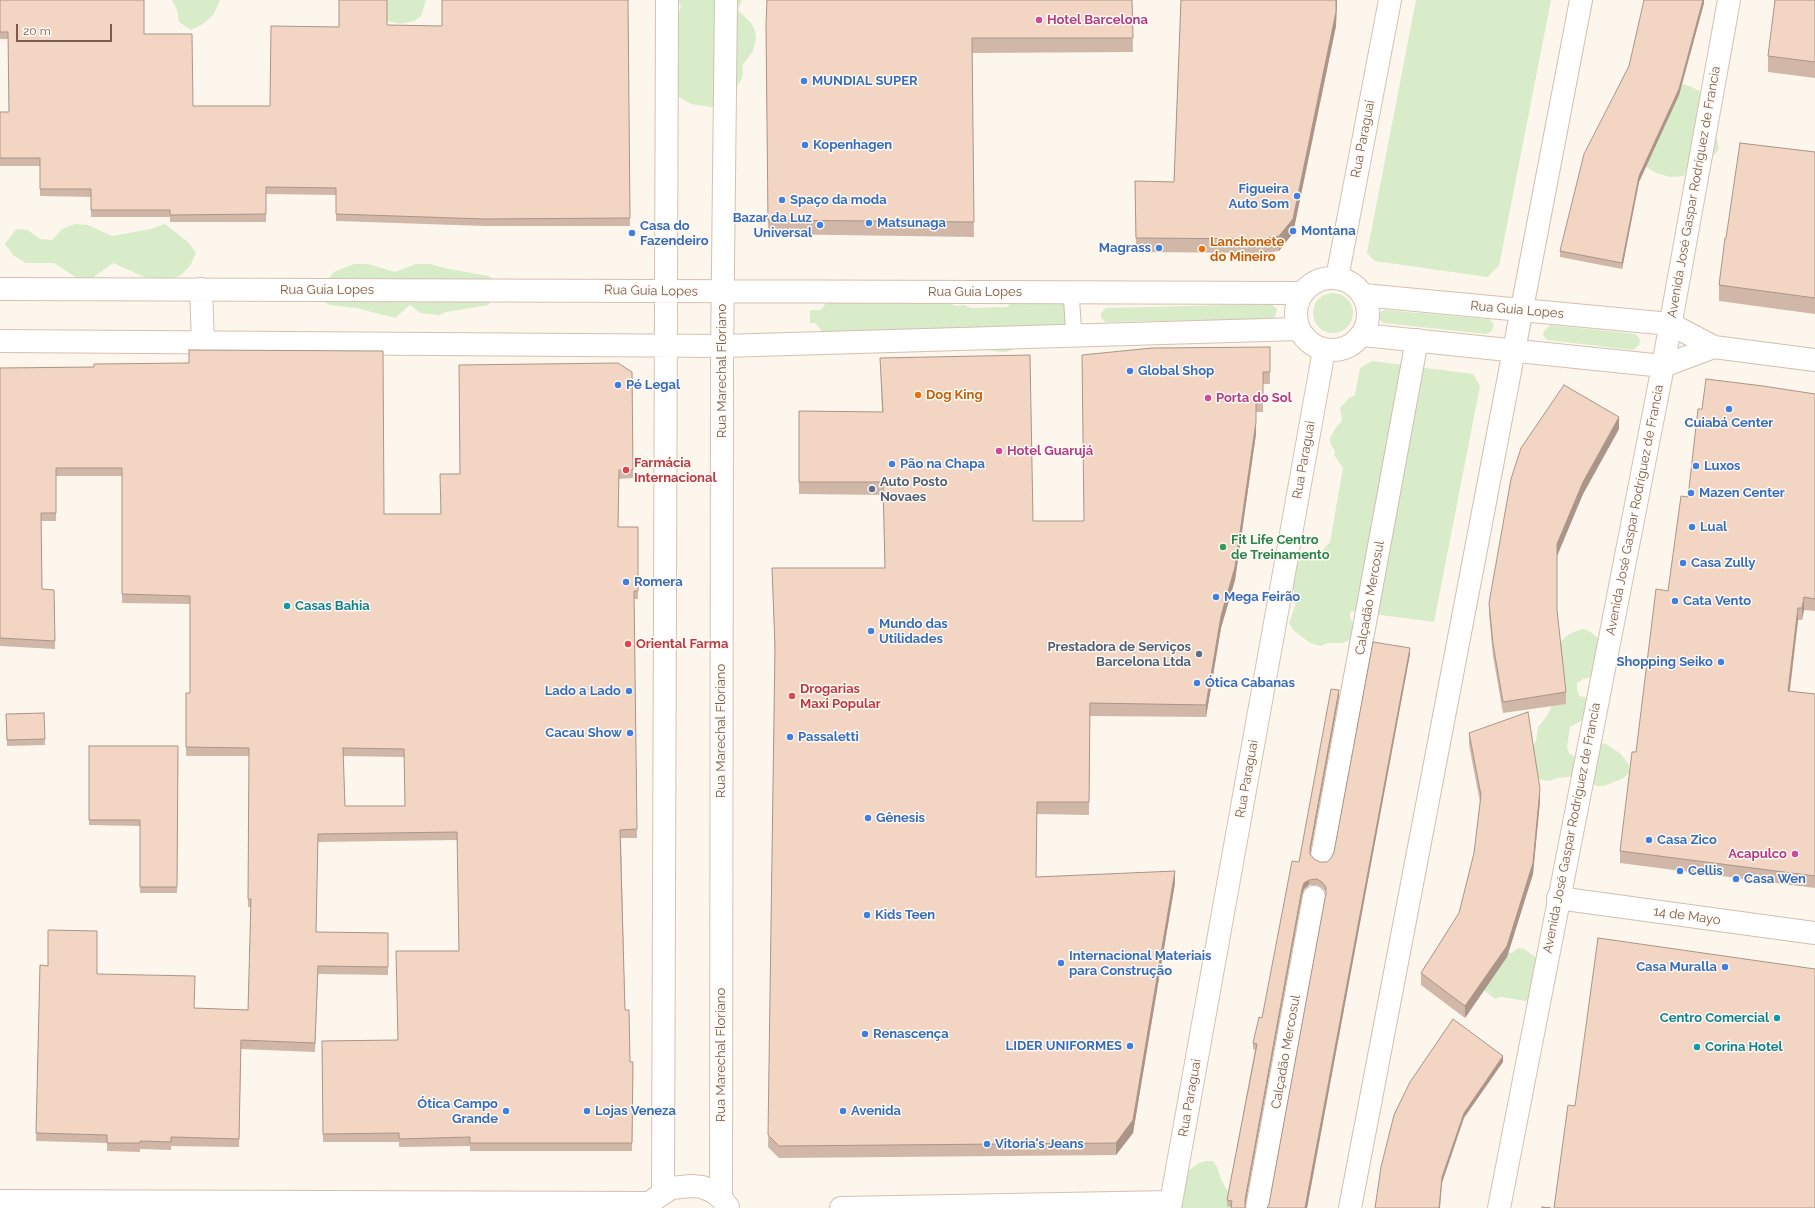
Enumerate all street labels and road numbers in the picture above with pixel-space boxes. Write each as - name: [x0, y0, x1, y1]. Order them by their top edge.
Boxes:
- street label: Avenida José Gaspar Rodríguez de Francia: [1664, 65, 1724, 319]
- street label: Rua Paraguai: [1348, 99, 1378, 179]
- street label: Rua Guia Lopes: [280, 282, 374, 298]
- street label: Rua Guia Lopes: [604, 282, 698, 300]
- street label: Rua Guia Lopes: [928, 284, 1022, 300]
- street label: Rua Guia Lopes: [1470, 298, 1564, 322]
- street label: Rua Marechal Floriano: [714, 304, 730, 438]
- street label: Avenida José Gaspar Rodríguez de Francia: [1603, 383, 1667, 637]
- street label: Rua Paraguai: [1289, 420, 1319, 500]
- street label: Calçadão Mercosul: [1352, 540, 1388, 656]
- street label: Rua Marechal Floriano: [713, 664, 729, 798]
- street label: Avenida José Gaspar Rodríguez de Francia: [1540, 701, 1604, 955]
- street label: Rua Paraguai: [1232, 739, 1262, 819]
- street label: 14 de Mayo: [1652, 904, 1722, 928]
- street label: Rua Marechal Floriano: [713, 988, 729, 1122]
- street label: Calçadão Mercosul: [1268, 994, 1304, 1110]
- street label: Rua Paraguai: [1175, 1058, 1205, 1138]

